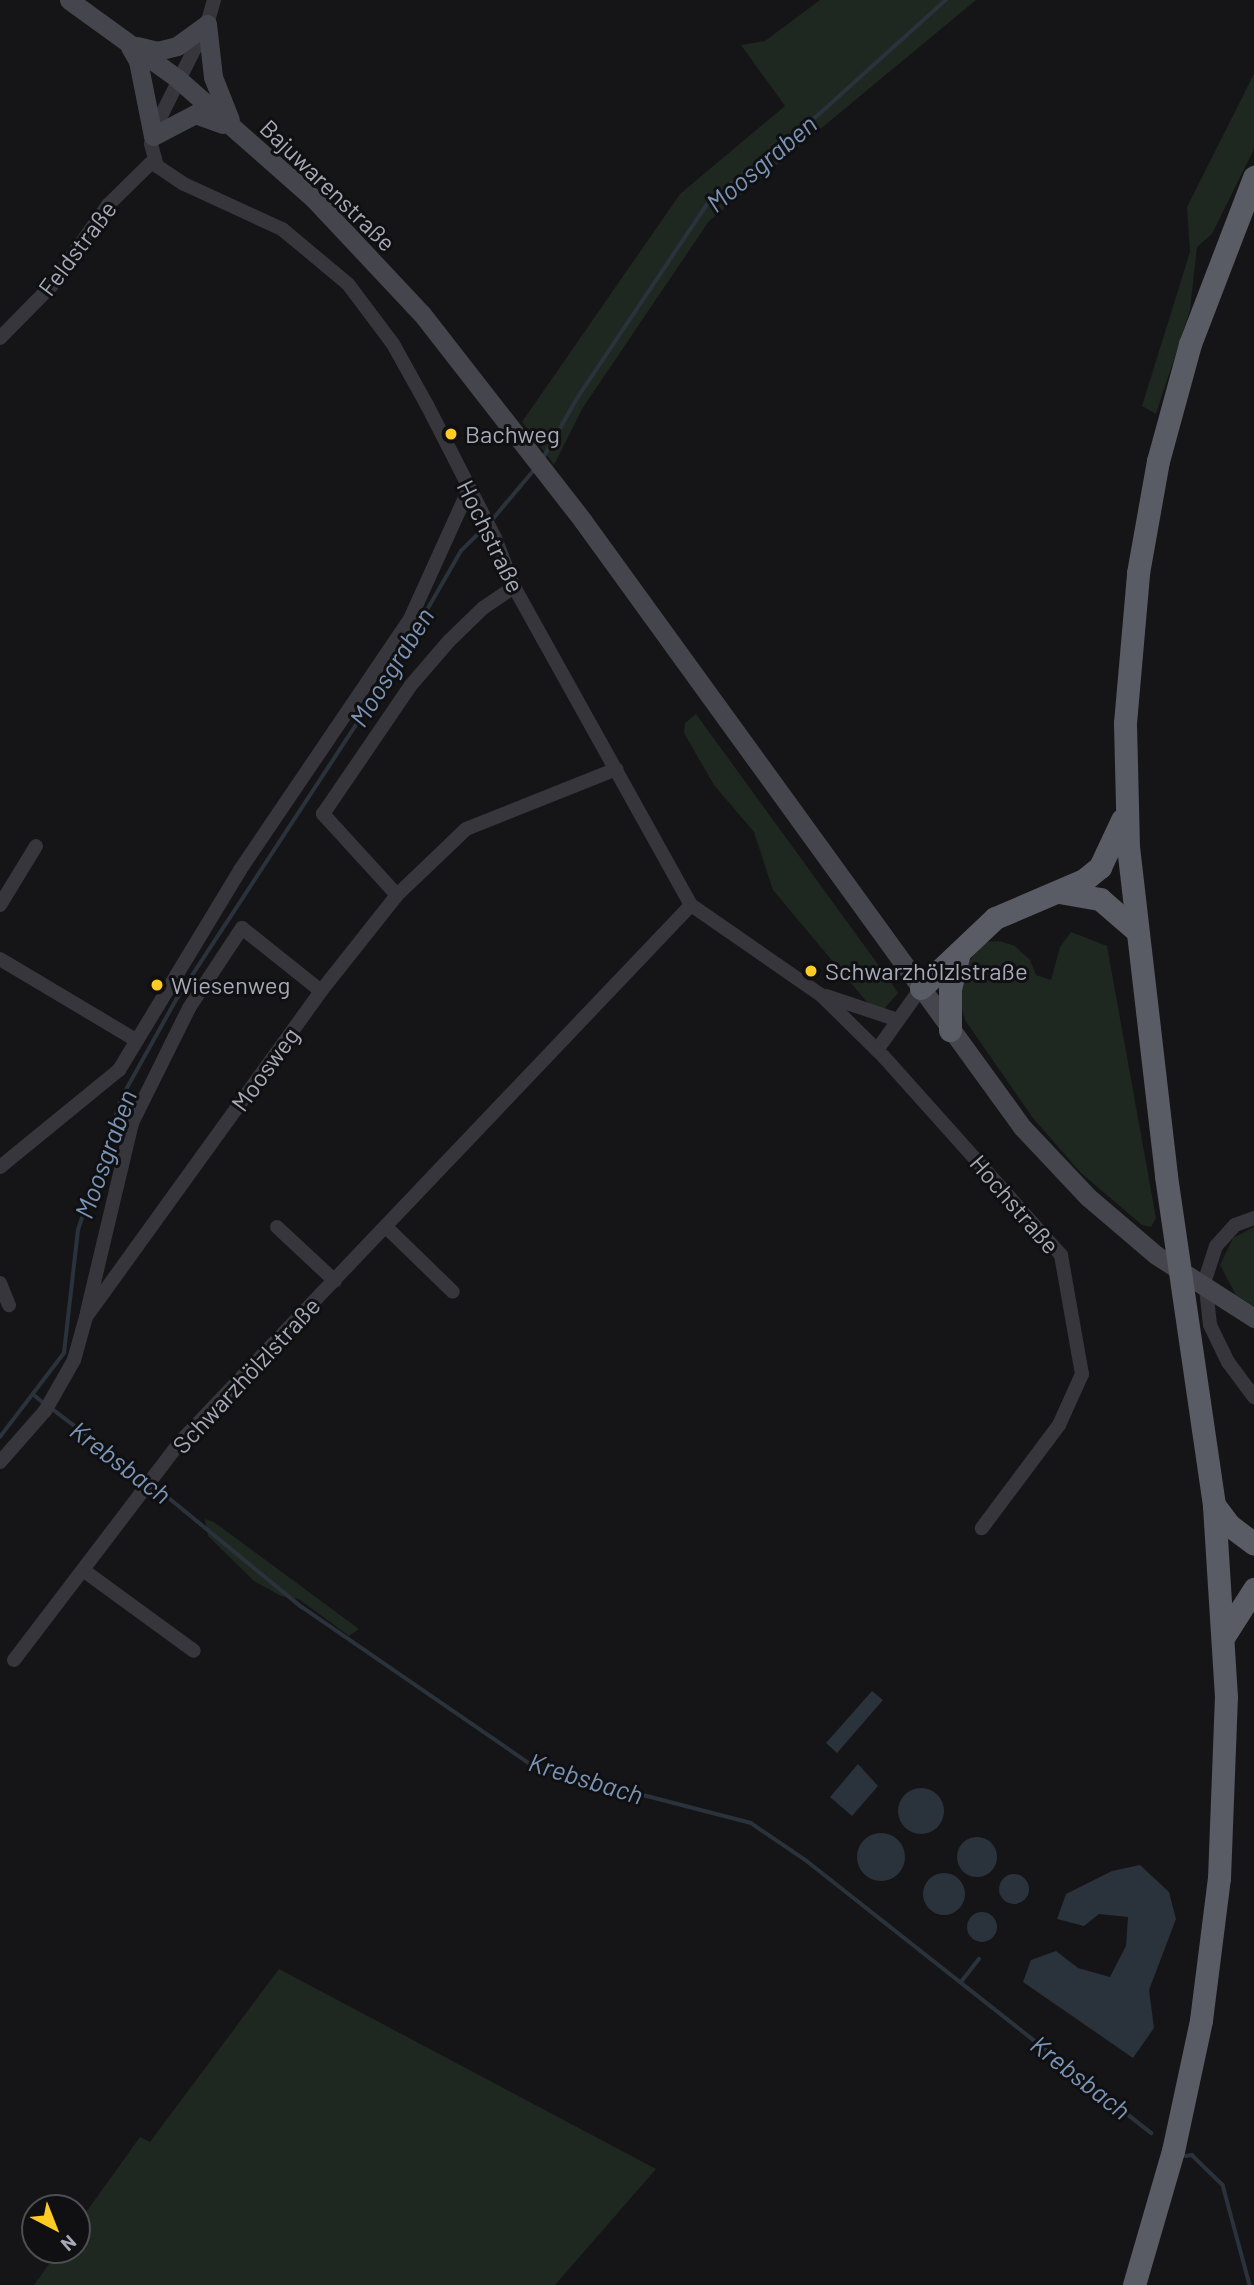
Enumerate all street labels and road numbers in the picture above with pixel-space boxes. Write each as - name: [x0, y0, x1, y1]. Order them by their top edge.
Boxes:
- street label: Bajuwarenstraße: [254, 113, 402, 257]
- street label: Feldstraße: [32, 195, 122, 301]
- street label: Hochstraße: [451, 475, 531, 597]
- street label: Moosweg: [225, 1021, 305, 1117]
- street label: Hochstraße: [964, 1149, 1066, 1259]
- street label: Schwarzhölzlstraße: [166, 1291, 326, 1459]

